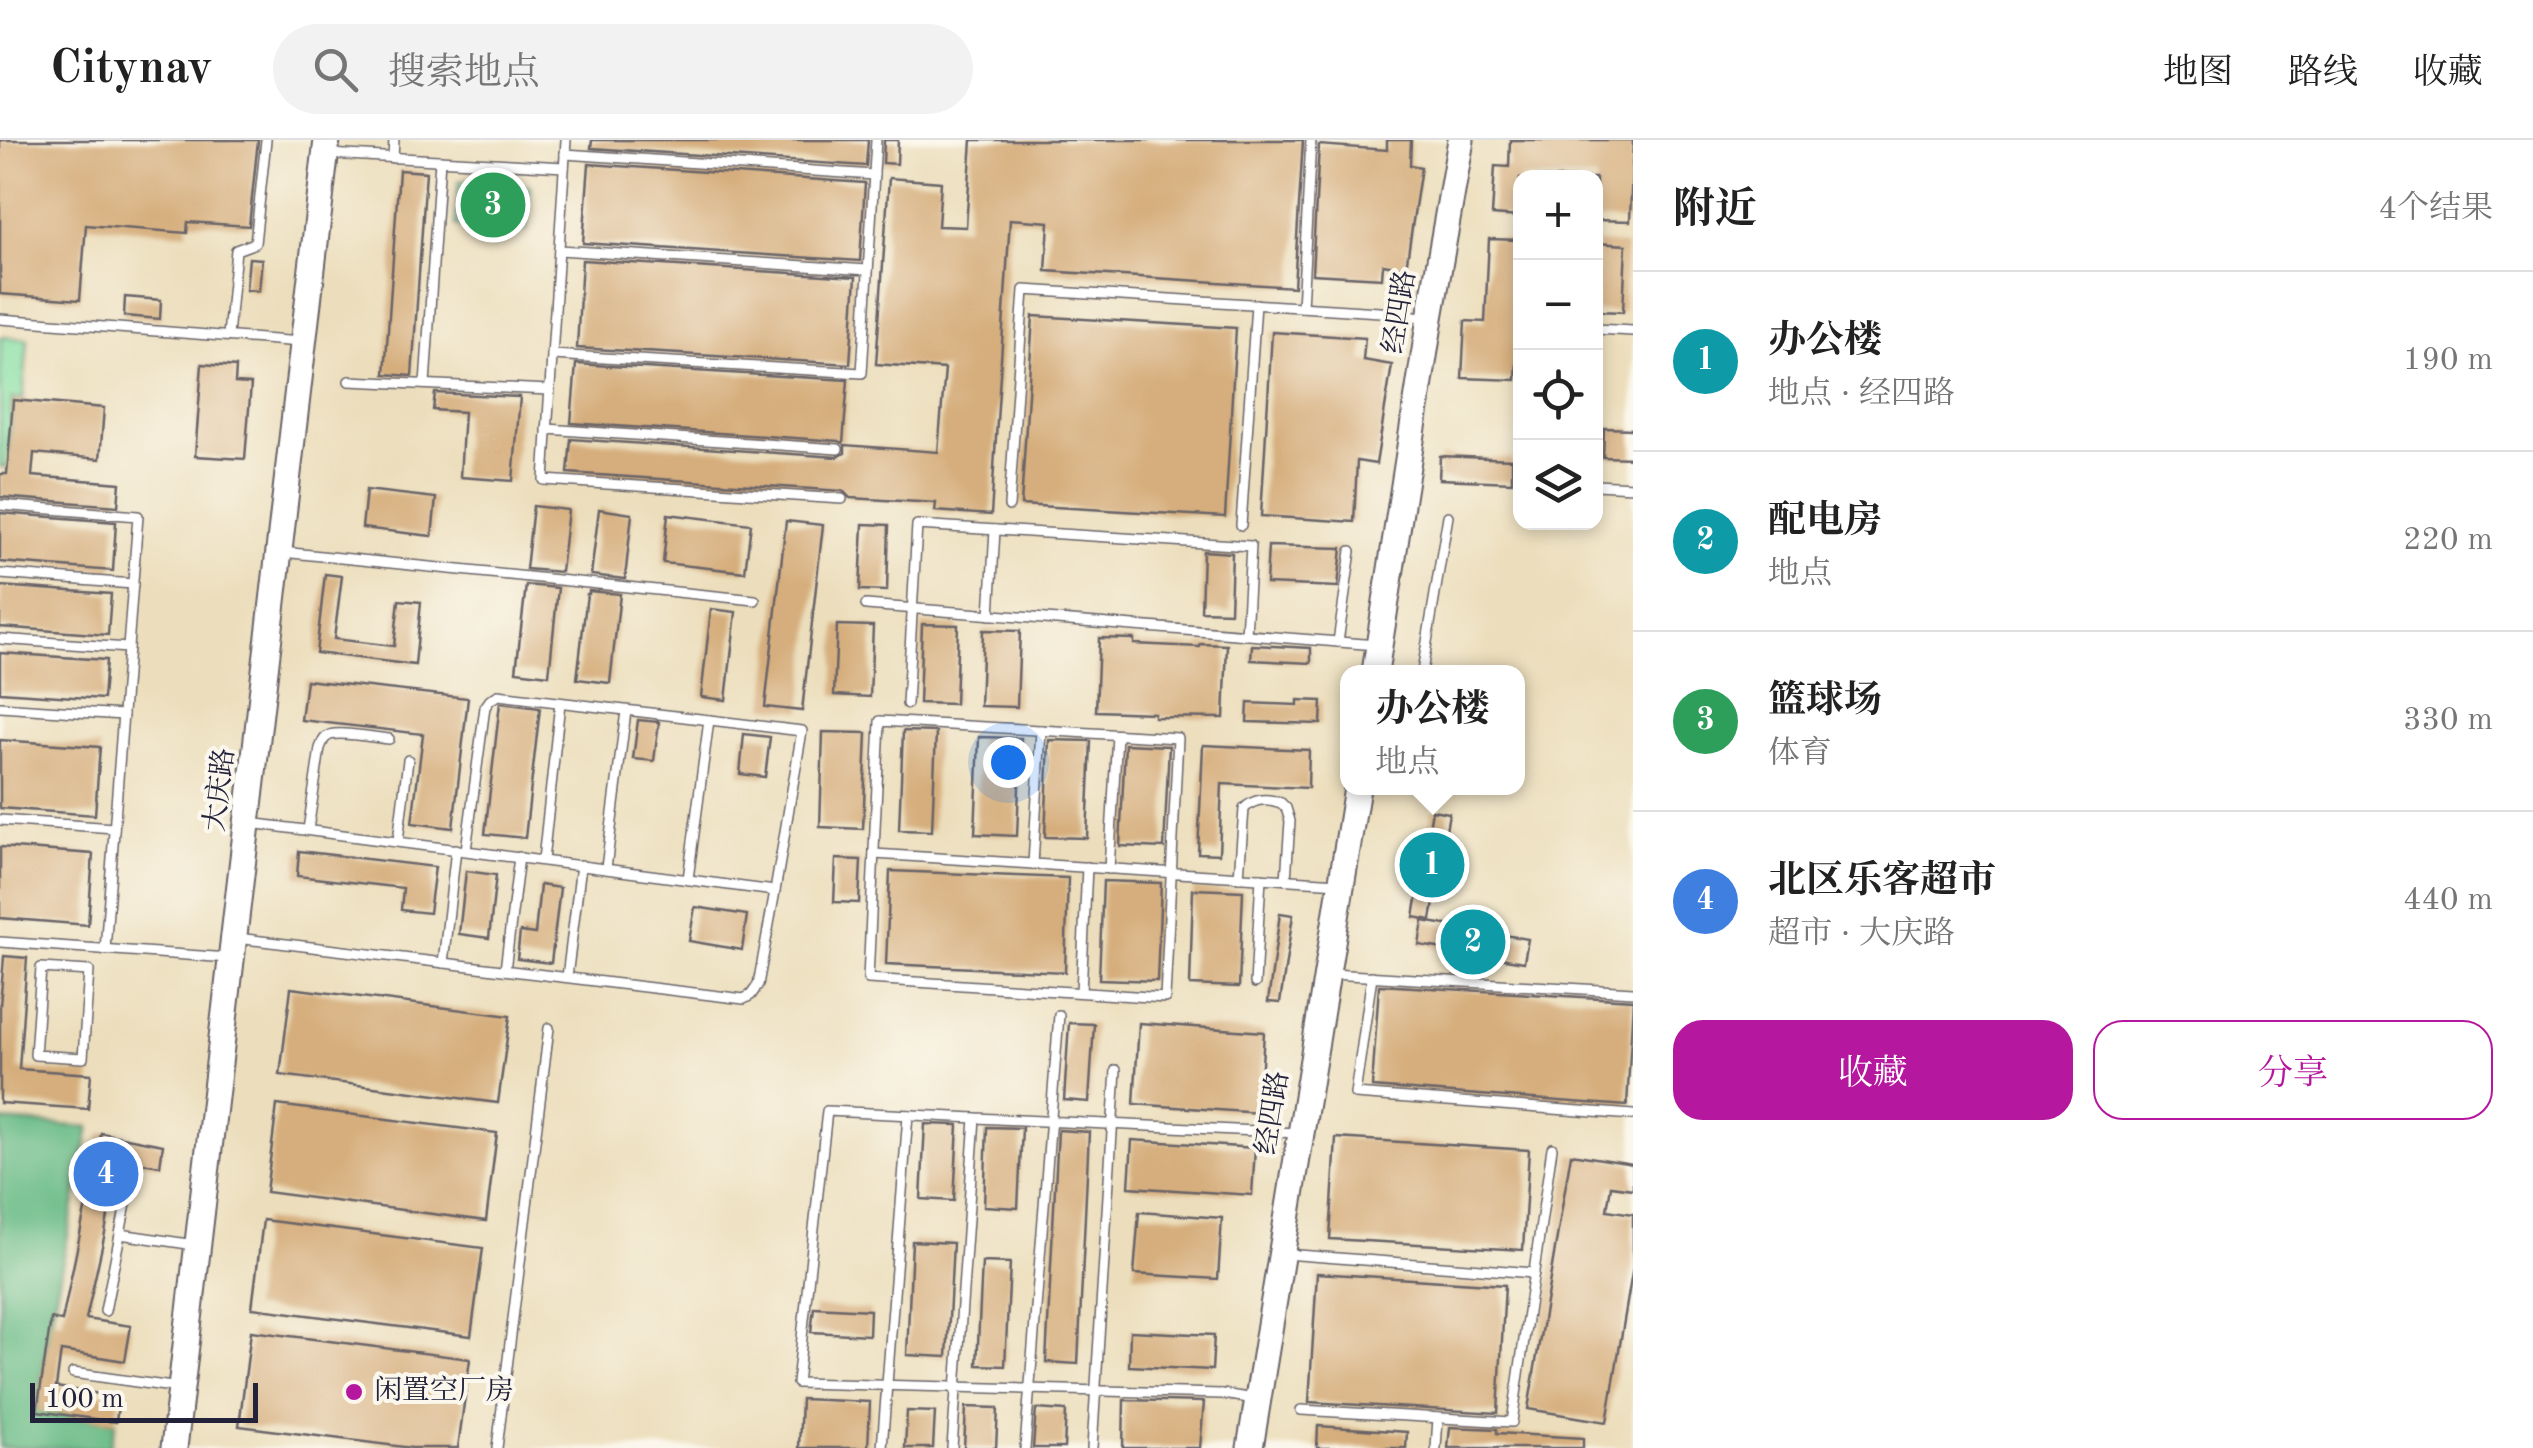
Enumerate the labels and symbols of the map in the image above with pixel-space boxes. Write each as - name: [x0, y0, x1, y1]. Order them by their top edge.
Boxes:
- pin: 3: [460, 168, 526, 242]
- street label: 经四路: [1378, 268, 1421, 356]
- your location: [983, 737, 1034, 788]
- street label: 大庆路: [199, 746, 240, 833]
- pin: 1: [1400, 828, 1464, 902]
- pin: 2: [1440, 904, 1506, 980]
- street label: 经四路: [1251, 1069, 1294, 1157]
- pin: 4: [74, 1136, 138, 1212]
- place label: 闲置空厂房: [374, 1375, 514, 1406]
- scale bar: [30, 1378, 258, 1422]
- marker: 闲置空厂房: [343, 1381, 365, 1403]

